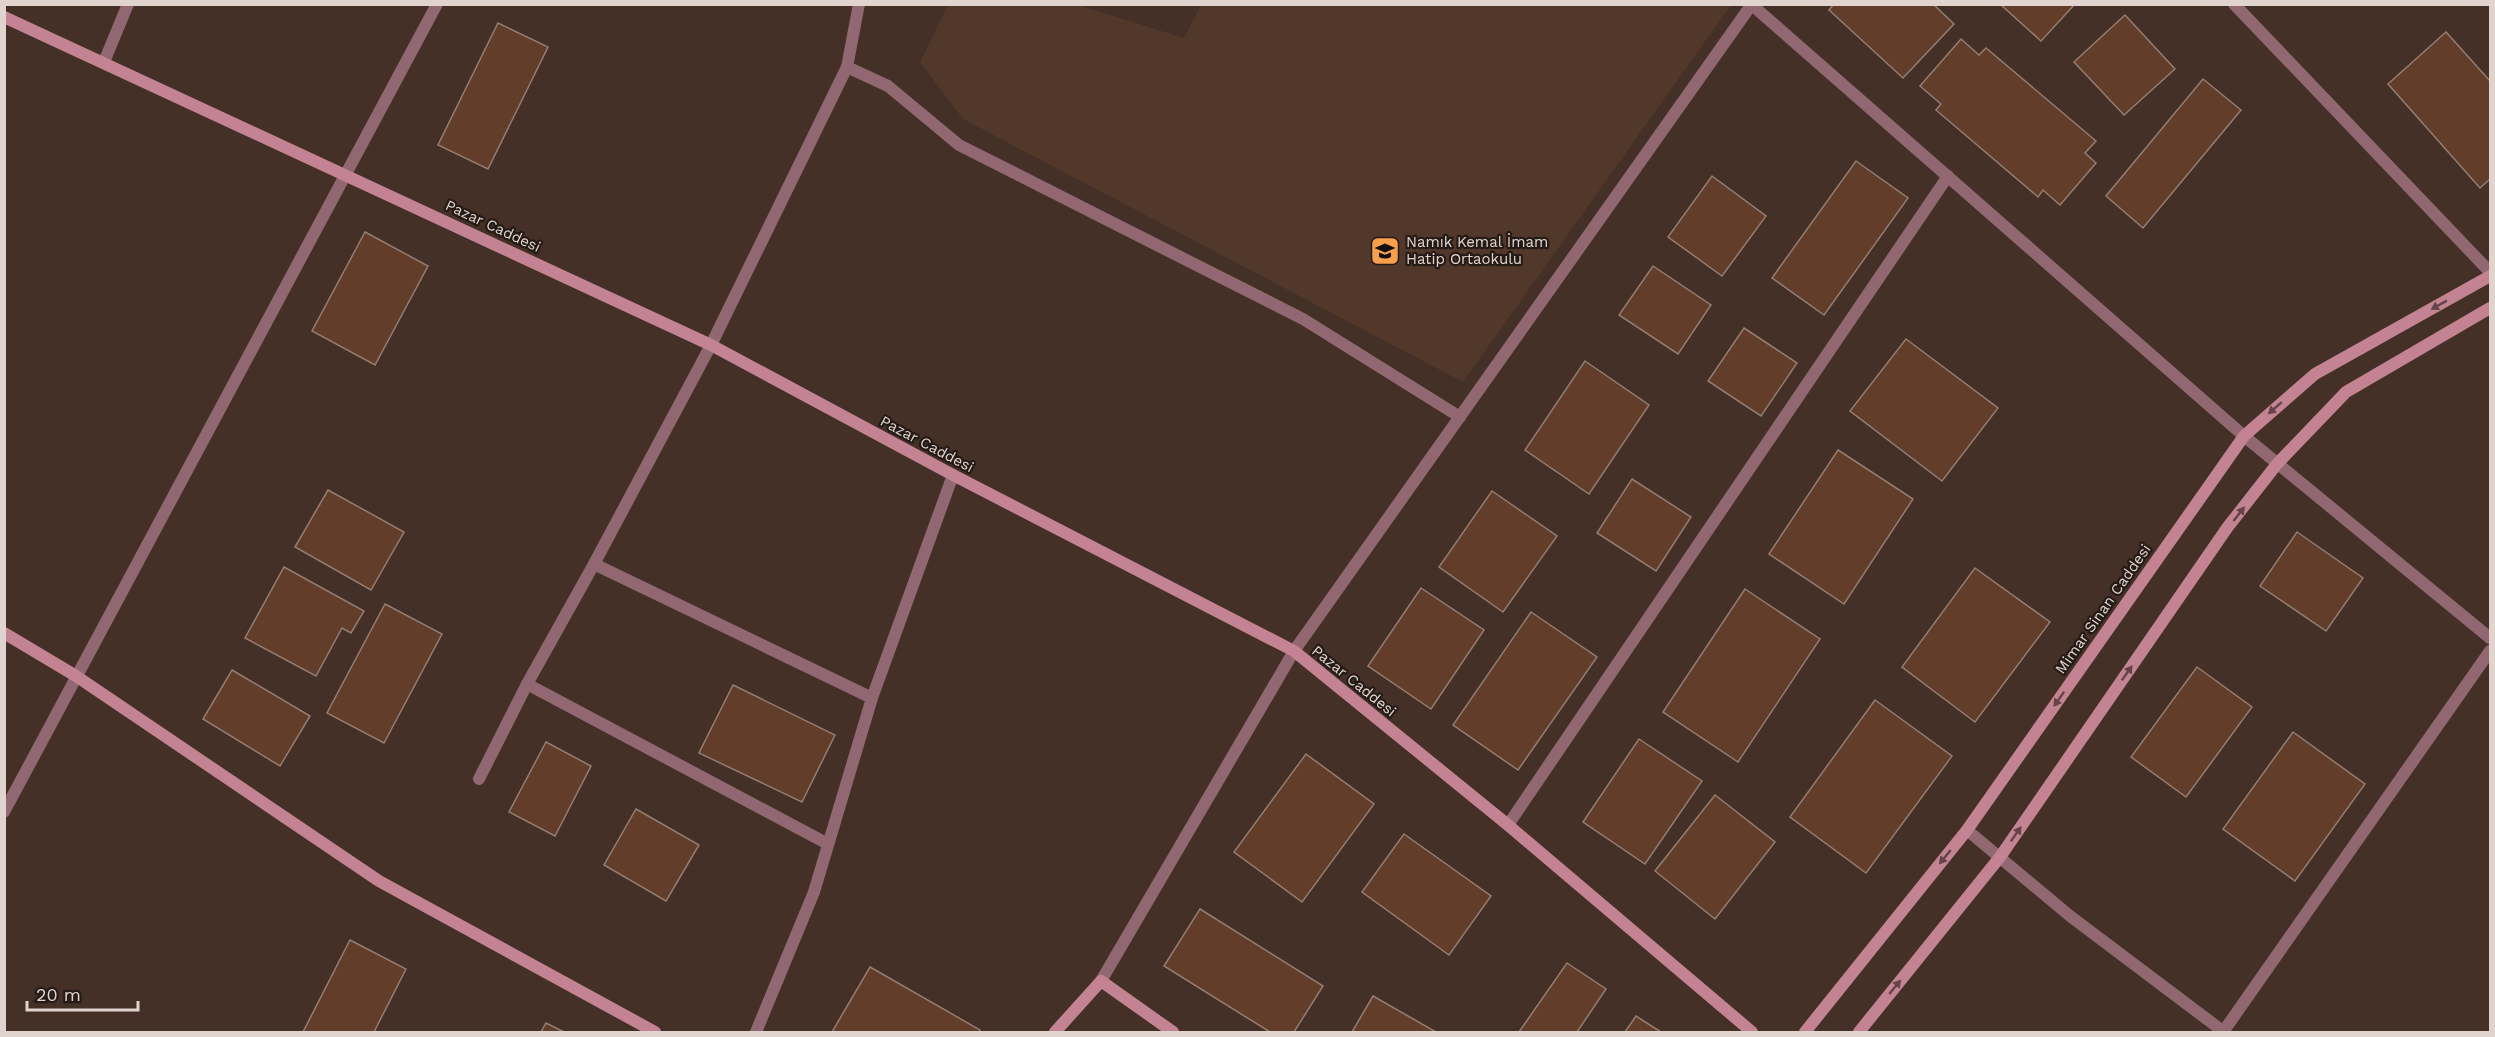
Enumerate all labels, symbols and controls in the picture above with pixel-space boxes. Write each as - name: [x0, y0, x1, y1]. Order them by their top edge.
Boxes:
- street label: Pazar Caddesi: [442, 196, 544, 256]
- place label: Namık Kemal İmam Hatip Ortaokulu: [1406, 233, 1548, 268]
- school or university icon: Namık Kemal İmam Hatip Ortaokulu: [1369, 235, 1401, 267]
- one-way arrow: [2431, 300, 2448, 310]
- one-way arrow: [2267, 402, 2283, 415]
- street label: Pazar Caddesi: [877, 412, 977, 476]
- one-way arrow: [2232, 506, 2244, 521]
- street label: Mimar Sinan Caddesi: [2051, 541, 2155, 677]
- street label: Pazar Caddesi: [1308, 642, 1400, 720]
- one-way arrow: [2121, 666, 2133, 682]
- one-way arrow: [2053, 690, 2065, 706]
- one-way arrow: [2010, 826, 2021, 842]
- one-way arrow: [1939, 849, 1952, 865]
- scale bar: [27, 974, 138, 1012]
- one-way arrow: [1889, 979, 1902, 995]
- text: 20 m: [36, 984, 81, 1005]

